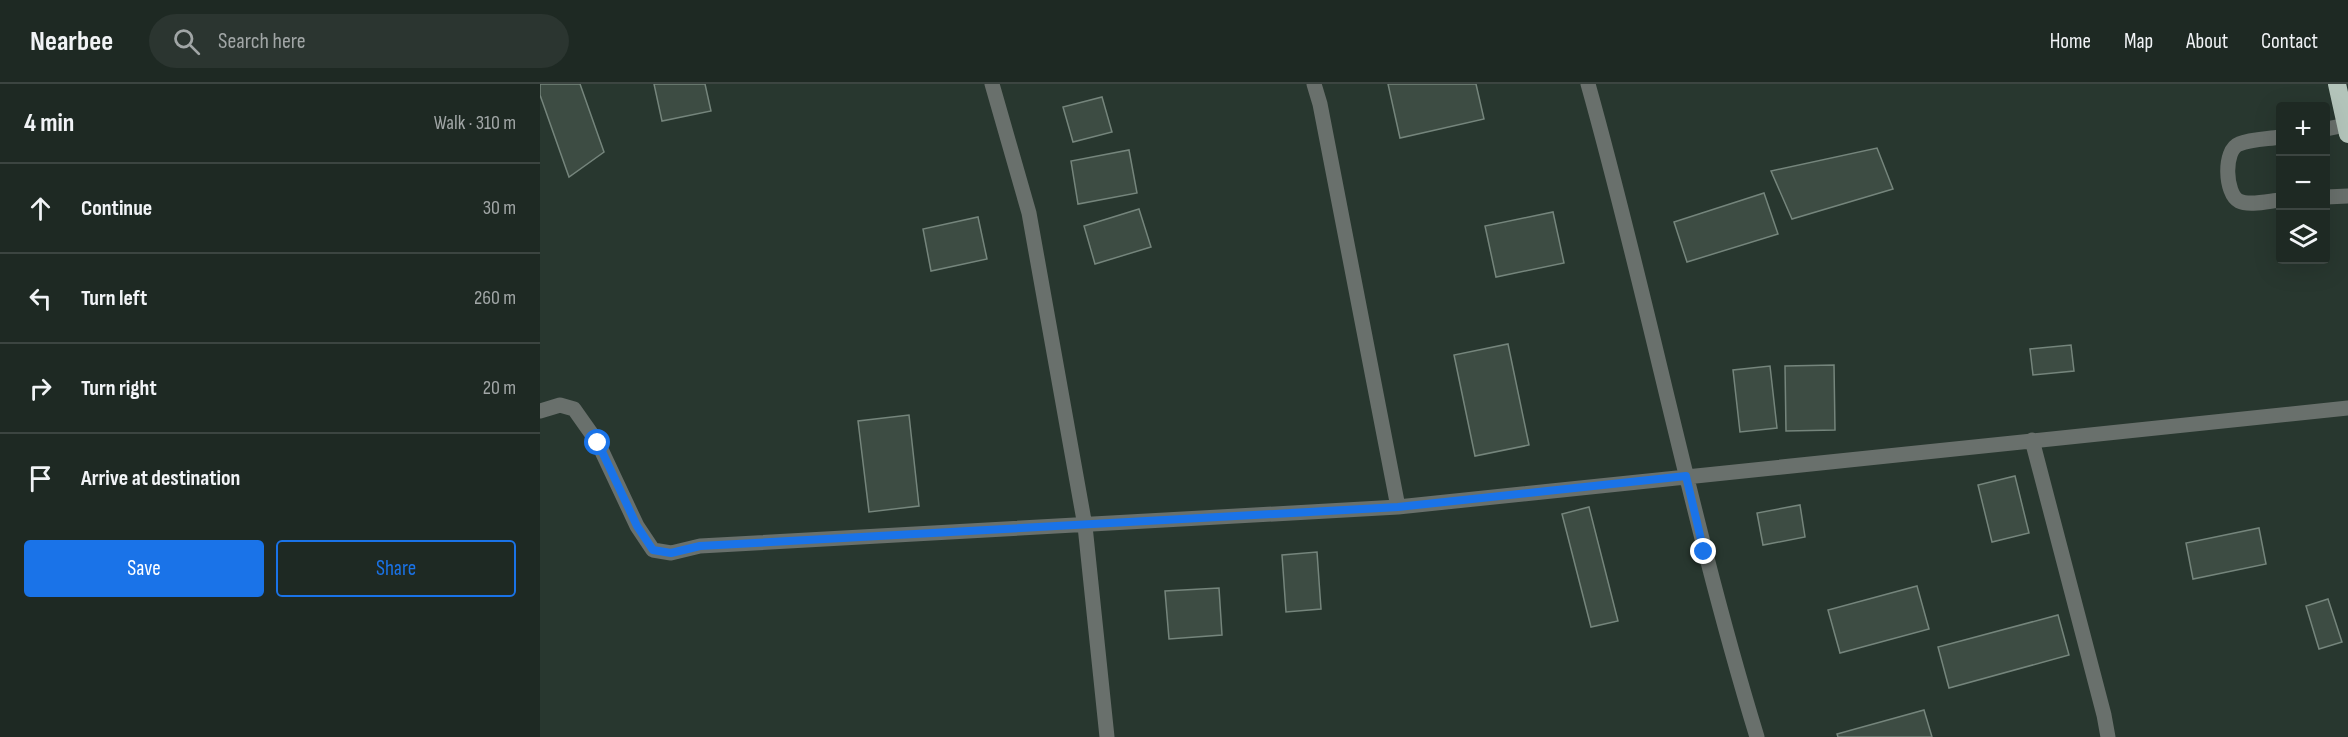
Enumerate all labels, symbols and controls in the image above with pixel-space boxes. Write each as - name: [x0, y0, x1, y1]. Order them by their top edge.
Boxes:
- search box: [149, 14, 569, 68]
- text: Nearbee: [30, 25, 113, 58]
- icon: search: [170, 25, 203, 58]
- text: Search here: [218, 28, 306, 55]
- text: Home: [2050, 29, 2091, 54]
- text: Map: [2124, 29, 2153, 54]
- text: About: [2186, 29, 2228, 54]
- text: Contact: [2261, 29, 2318, 54]
- map controls: [2276, 102, 2330, 264]
- button: +: [2276, 102, 2330, 156]
- text: 4 min: [24, 108, 74, 139]
- text: Walk · 310 m: [434, 111, 516, 135]
- button: −: [2276, 156, 2330, 210]
- icon: ahead: [24, 192, 57, 225]
- text: Continue: [81, 195, 152, 222]
- text: 30 m: [483, 196, 516, 220]
- button: layers: [2276, 210, 2330, 264]
- icon: left: [24, 282, 57, 315]
- text: Turn left: [81, 285, 147, 312]
- text: 260 m: [474, 286, 516, 310]
- icon: right: [24, 372, 57, 405]
- text: Turn right: [81, 375, 157, 402]
- text: 20 m: [483, 376, 516, 400]
- route start: [584, 429, 610, 455]
- icon: arrive: [24, 462, 57, 495]
- text: Arrive at destination: [81, 465, 240, 492]
- route end: [1690, 538, 1716, 564]
- button: Save: [24, 540, 264, 597]
- button: Share: [276, 540, 516, 597]

